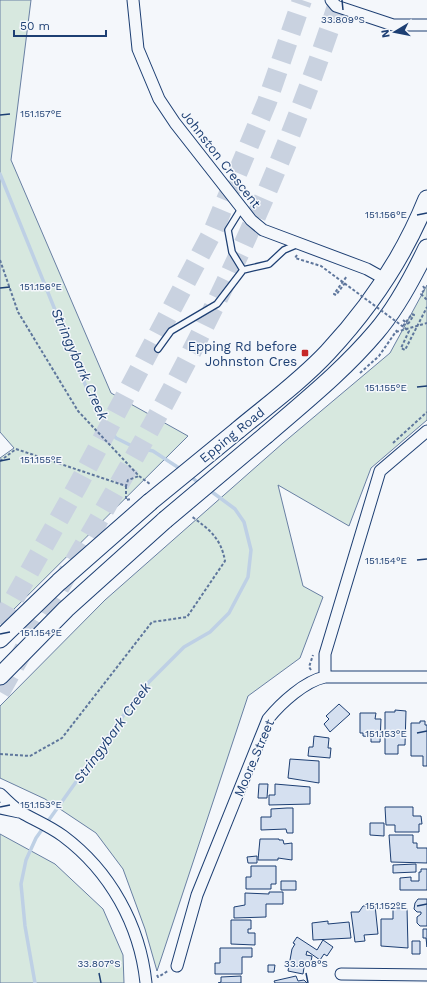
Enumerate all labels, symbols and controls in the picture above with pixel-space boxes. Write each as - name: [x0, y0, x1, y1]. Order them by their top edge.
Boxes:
- scale bar: [14, 12, 106, 38]
- north arrow: [375, 12, 415, 52]
- text: 33.809°S: [321, 14, 365, 25]
- text: 50 m: [20, 19, 50, 33]
- text: N: [379, 29, 393, 39]
- street label: Johnston Crescent: [178, 107, 264, 211]
- text: 151.157°E: [20, 108, 62, 119]
- text: 151.156°E: [365, 209, 407, 220]
- text: 151.156°E: [20, 281, 62, 292]
- water label: Stringybark Creek: [48, 306, 112, 423]
- place label: Epping Rd before Johnston Cres: [188, 339, 297, 369]
- marker: Epping Rd before Johnston Cres: [300, 348, 310, 358]
- text: 151.155°E: [365, 382, 407, 393]
- street label: Epping Road: [197, 404, 267, 466]
- text: 151.155°E: [20, 454, 62, 465]
- text: 151.154°E: [365, 555, 407, 566]
- text: 151.154°E: [20, 627, 62, 638]
- water label: Stringybark Creek: [70, 679, 154, 786]
- street label: Moore Street: [231, 716, 277, 799]
- text: 151.153°E: [365, 728, 407, 739]
- text: 151.153°E: [20, 799, 62, 810]
- text: 151.152°E: [365, 900, 407, 911]
- text: 33.807°S: [77, 958, 121, 969]
- text: 33.808°S: [284, 958, 328, 969]

